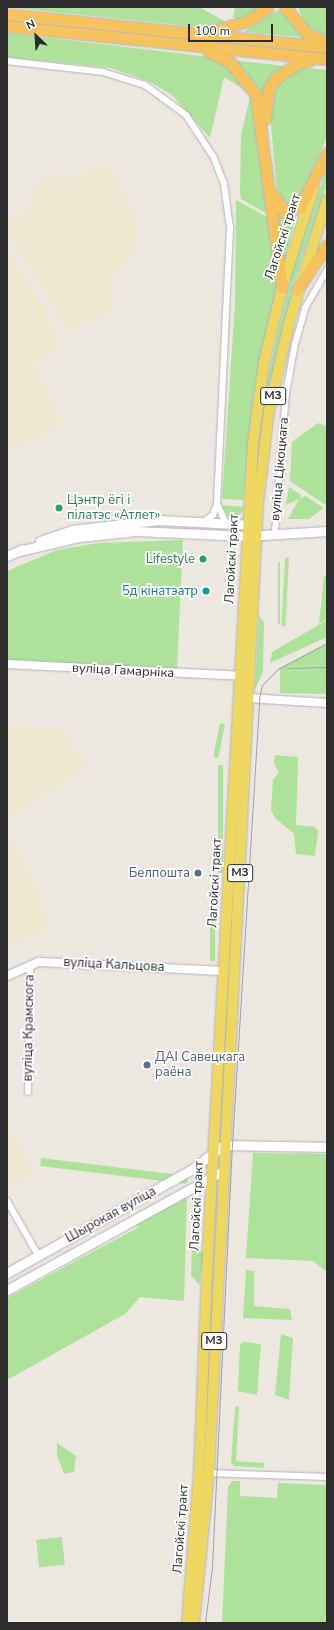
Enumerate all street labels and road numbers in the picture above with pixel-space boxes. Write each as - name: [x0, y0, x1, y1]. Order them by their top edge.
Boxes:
- street label: Лагойскі тракт: [262, 192, 304, 282]
- road number: М3: [260, 386, 286, 406]
- street label: вуліца Цікоцкага: [268, 416, 292, 522]
- street label: Лагойскі тракт: [222, 514, 242, 604]
- street label: вуліца Гамарніка: [71, 661, 175, 681]
- street label: Лагойскі тракт: [205, 838, 225, 928]
- road number: М3: [227, 863, 253, 883]
- street label: вуліца Кальцова: [63, 955, 165, 975]
- street label: вуліца Крамскога: [20, 974, 38, 1082]
- street label: Лагойскі тракт: [187, 1161, 207, 1251]
- street label: Шырокая вуліца: [63, 1184, 159, 1246]
- road number: М3: [201, 1331, 227, 1351]
- street label: Лагойскі тракт: [170, 1484, 192, 1574]

